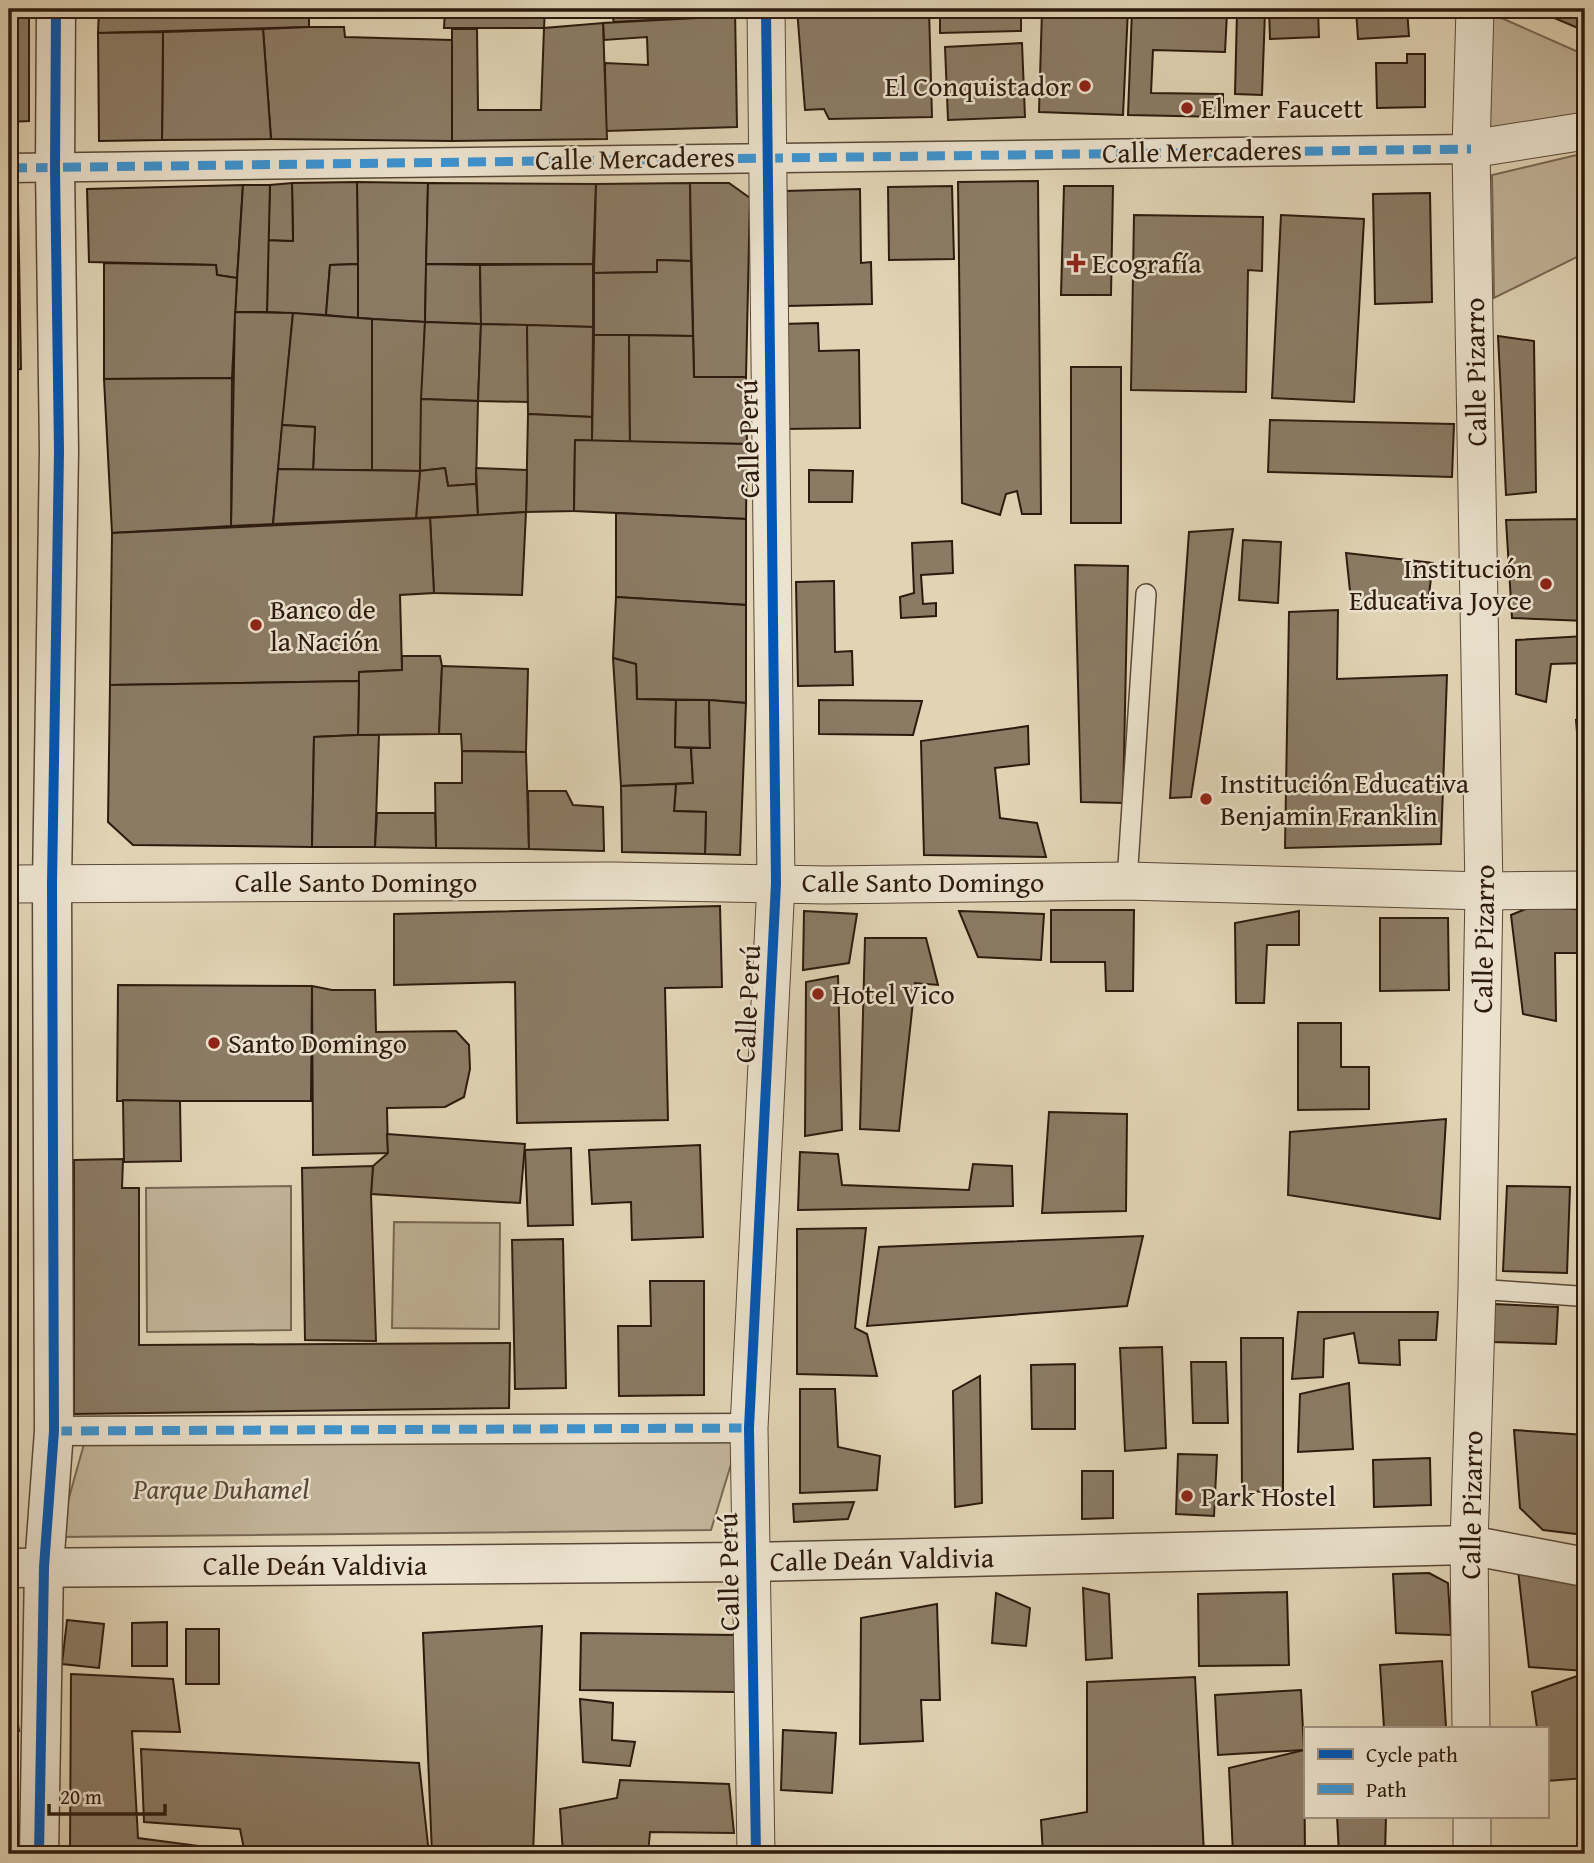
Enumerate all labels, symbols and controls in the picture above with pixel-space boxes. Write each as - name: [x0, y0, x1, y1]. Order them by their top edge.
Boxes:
- place label: El Conquistador: [885, 65, 1071, 106]
- marker: El Conquistador: [1077, 78, 1093, 94]
- place label: Elmer Faucett: [1201, 87, 1363, 128]
- marker: Elmer Faucett: [1179, 100, 1195, 116]
- street label: Calle Mercaderes: [1102, 128, 1302, 173]
- street label: Calle Mercaderes: [535, 135, 735, 180]
- place label: Ecografía: [1092, 242, 1202, 283]
- marker: Ecografía: [1066, 253, 1086, 273]
- street label: Calle Pizarro: [1453, 297, 1496, 447]
- street label: Calle Perú: [726, 379, 769, 499]
- place label: Institución Educativa Joyce: [1349, 547, 1532, 620]
- marker: Institución Educativa Joyce: [1538, 576, 1554, 592]
- place label: Banco de la Nación: [270, 588, 379, 661]
- marker: Banco de la Nación: [248, 617, 264, 633]
- place label: Institución Educativa Benjamin Franklin: [1220, 762, 1470, 835]
- marker: Institución Educativa Benjamin Franklin: [1198, 791, 1214, 807]
- street label: Calle Santo Domingo: [235, 861, 477, 902]
- street label: Calle Santo Domingo: [802, 861, 1044, 902]
- street label: Calle Pizarro: [1461, 864, 1504, 1014]
- street label: Calle Perú: [723, 944, 770, 1064]
- place label: Hotel Vico: [832, 973, 955, 1014]
- marker: Hotel Vico: [810, 986, 826, 1002]
- place label: Santo Domingo: [228, 1022, 407, 1063]
- marker: Santo Domingo: [206, 1035, 222, 1051]
- street label: Calle Pizarro: [1449, 1430, 1492, 1580]
- park label: Parque Duhamel: [132, 1468, 309, 1509]
- place label: Park Hostel: [1201, 1475, 1336, 1516]
- marker: Park Hostel: [1179, 1488, 1195, 1504]
- street label: Calle Perú: [706, 1512, 749, 1632]
- street label: Calle Deán Valdivia: [769, 1536, 995, 1581]
- street label: Calle Deán Valdivia: [203, 1544, 428, 1585]
- legend: [1304, 1727, 1548, 1818]
- text: Cycle path: [1366, 1739, 1458, 1770]
- scale bar: [49, 1772, 164, 1816]
- text: Path: [1366, 1774, 1407, 1805]
- text: 20 m: [60, 1781, 102, 1812]

